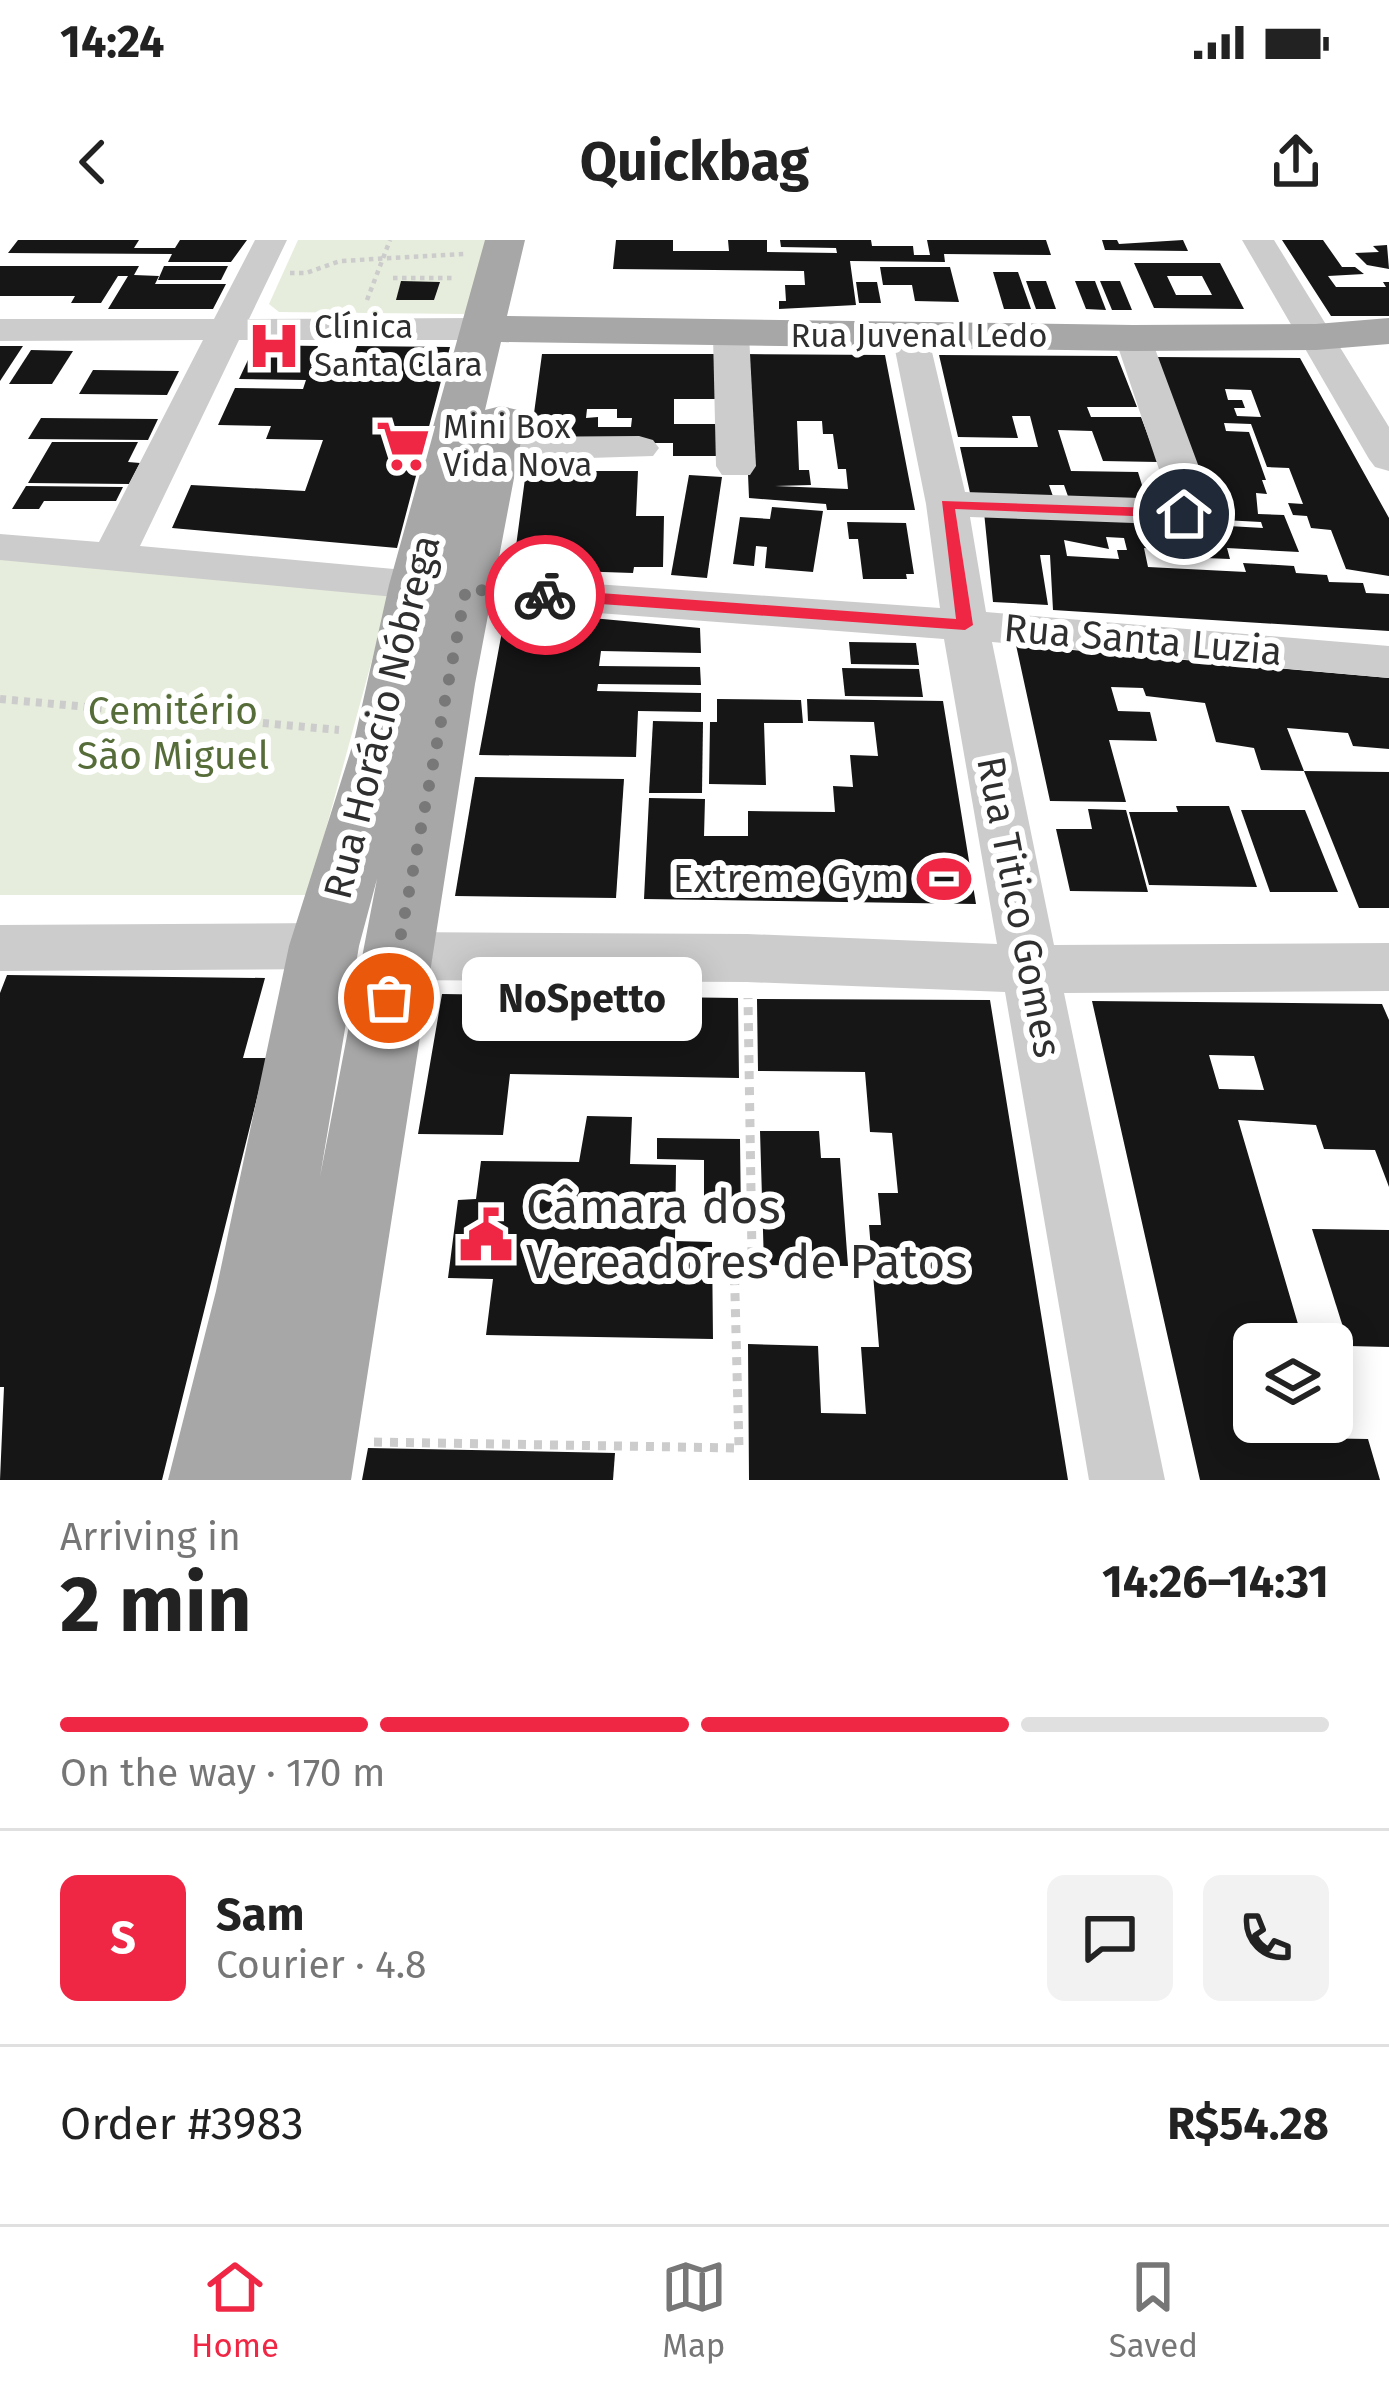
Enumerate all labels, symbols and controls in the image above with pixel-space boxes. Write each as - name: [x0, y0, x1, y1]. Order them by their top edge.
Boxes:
- text: 14:24: [60, 15, 165, 69]
- icon: back: [60, 129, 126, 195]
- icon: share: [1263, 129, 1329, 195]
- text: Quickbag: [580, 130, 809, 194]
- place label: Clínica Santa Clara: [314, 307, 483, 385]
- street label: Rua Juvenal Ledo: [790, 316, 1048, 356]
- hospital icon: Clínica Santa Clara: [245, 317, 303, 375]
- place label: Mini Box Vida Nova: [443, 407, 592, 485]
- supermarket icon: Mini Box Vida Nova: [374, 417, 432, 475]
- pin: [1133, 463, 1235, 565]
- icon: home: [1151, 481, 1217, 547]
- street label: Rua Horácio Nóbrega: [315, 530, 449, 904]
- courier: [485, 535, 605, 655]
- icon: bike: [512, 562, 578, 628]
- street label: Rua Santa Luzia: [1002, 605, 1284, 675]
- park label: Cemitério São Miguel: [77, 688, 269, 779]
- street label: Rua Titico Gomes: [967, 753, 1071, 1061]
- sports icon: Extreme Gym: [915, 850, 973, 908]
- place label: Extreme Gym: [673, 856, 904, 902]
- pin: [338, 947, 440, 1049]
- callout: NoSpetto: [461, 956, 701, 1040]
- icon: bag: [356, 965, 422, 1031]
- text: NoSpetto: [498, 976, 666, 1022]
- place label: Câmara dos Vereadores de Patos: [526, 1178, 968, 1291]
- public building icon: Câmara dos Vereadores de Patos: [457, 1206, 515, 1264]
- map controls: [1233, 1323, 1353, 1443]
- button: layers: [1233, 1323, 1353, 1443]
- text: Arriving in: [60, 1514, 241, 1560]
- text: 14:26–14:31: [1102, 1555, 1329, 1609]
- text: 2 min: [60, 1558, 252, 1652]
- text: On the way · 170 m: [60, 1750, 385, 1796]
- button: chat: [1047, 1875, 1173, 2001]
- button: phone: [1203, 1875, 1329, 2001]
- text: Sam: [216, 1888, 304, 1942]
- text: S: [110, 1911, 136, 1965]
- text: Courier · 4.8: [216, 1942, 427, 1988]
- text: Order #3983: [60, 2097, 304, 2151]
- text: R$54.28: [1167, 2097, 1329, 2151]
- tab: Home: [191, 2254, 279, 2366]
- tab: Map: [661, 2254, 727, 2366]
- tab: Saved: [1109, 2254, 1198, 2366]

